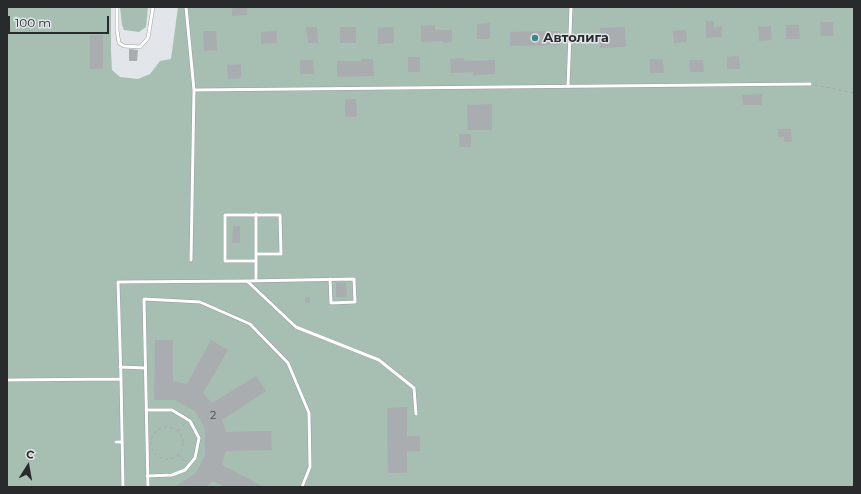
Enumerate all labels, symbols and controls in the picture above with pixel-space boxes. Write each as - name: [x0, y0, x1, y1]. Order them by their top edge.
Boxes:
- scale bar: [10, 8, 111, 34]
- text: 100 m: [15, 15, 51, 30]
- place label: Автолига: [543, 30, 609, 46]
- marker: Автолига: [530, 33, 540, 43]
- house number: 2: [210, 409, 216, 423]
- north arrow: [8, 446, 48, 486]
- text: С: [25, 447, 36, 462]

